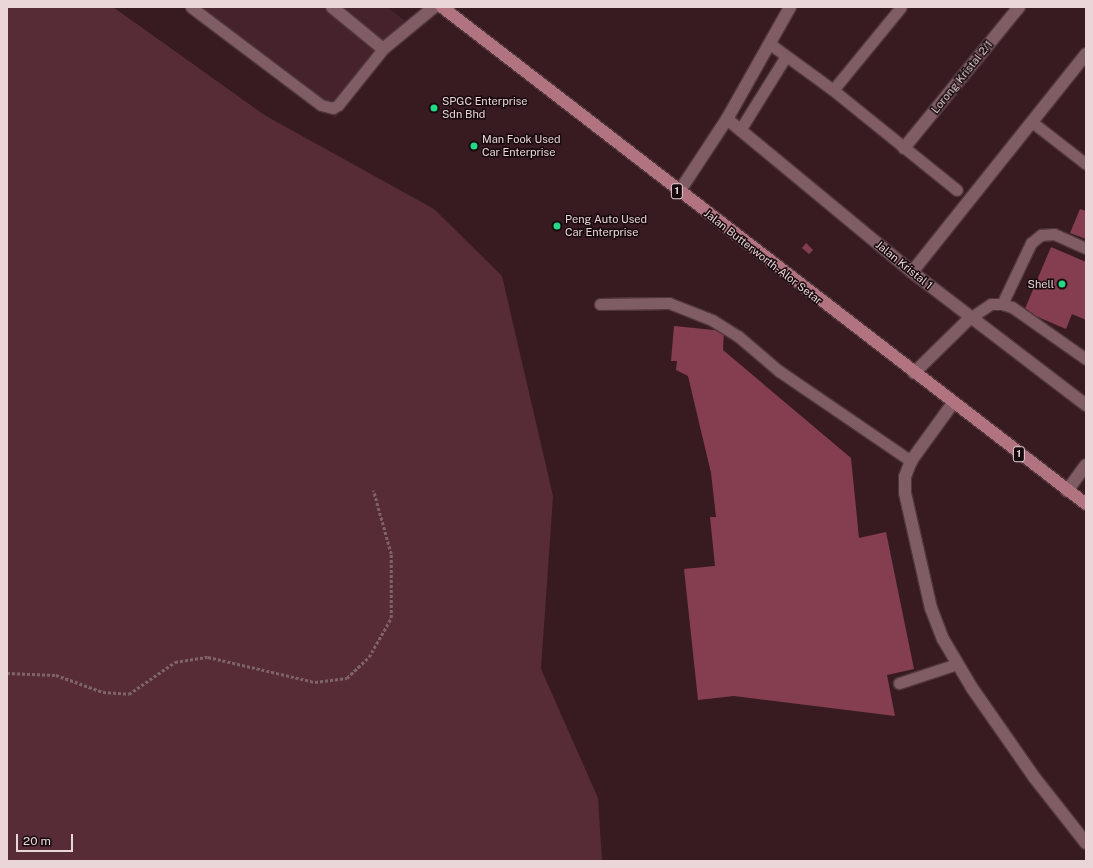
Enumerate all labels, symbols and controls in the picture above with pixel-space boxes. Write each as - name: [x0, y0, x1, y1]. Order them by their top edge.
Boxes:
- street label: Lorong Kristal 2/1: [929, 38, 995, 116]
- place label: SPGC Enterprise Sdn Bhd: [442, 95, 528, 121]
- marker: SPGC Enterprise Sdn Bhd: [429, 103, 439, 113]
- place label: Man Fook Used Car Enterprise: [482, 133, 561, 159]
- marker: Man Fook Used Car Enterprise: [469, 141, 479, 151]
- road number: 1: [670, 183, 684, 199]
- street label: Jalan Butterworth-Alor Setar: [701, 207, 825, 307]
- place label: Peng Auto Used Car Enterprise: [565, 213, 647, 239]
- marker: Peng Auto Used Car Enterprise: [552, 221, 562, 231]
- street label: Jalan Kristal 1: [873, 238, 935, 292]
- place label: Shell: [1028, 277, 1054, 291]
- marker: Shell: [1057, 279, 1067, 289]
- road number: 1: [1012, 446, 1026, 462]
- scale bar: [18, 826, 75, 852]
- text: 20 m: [23, 834, 51, 848]

